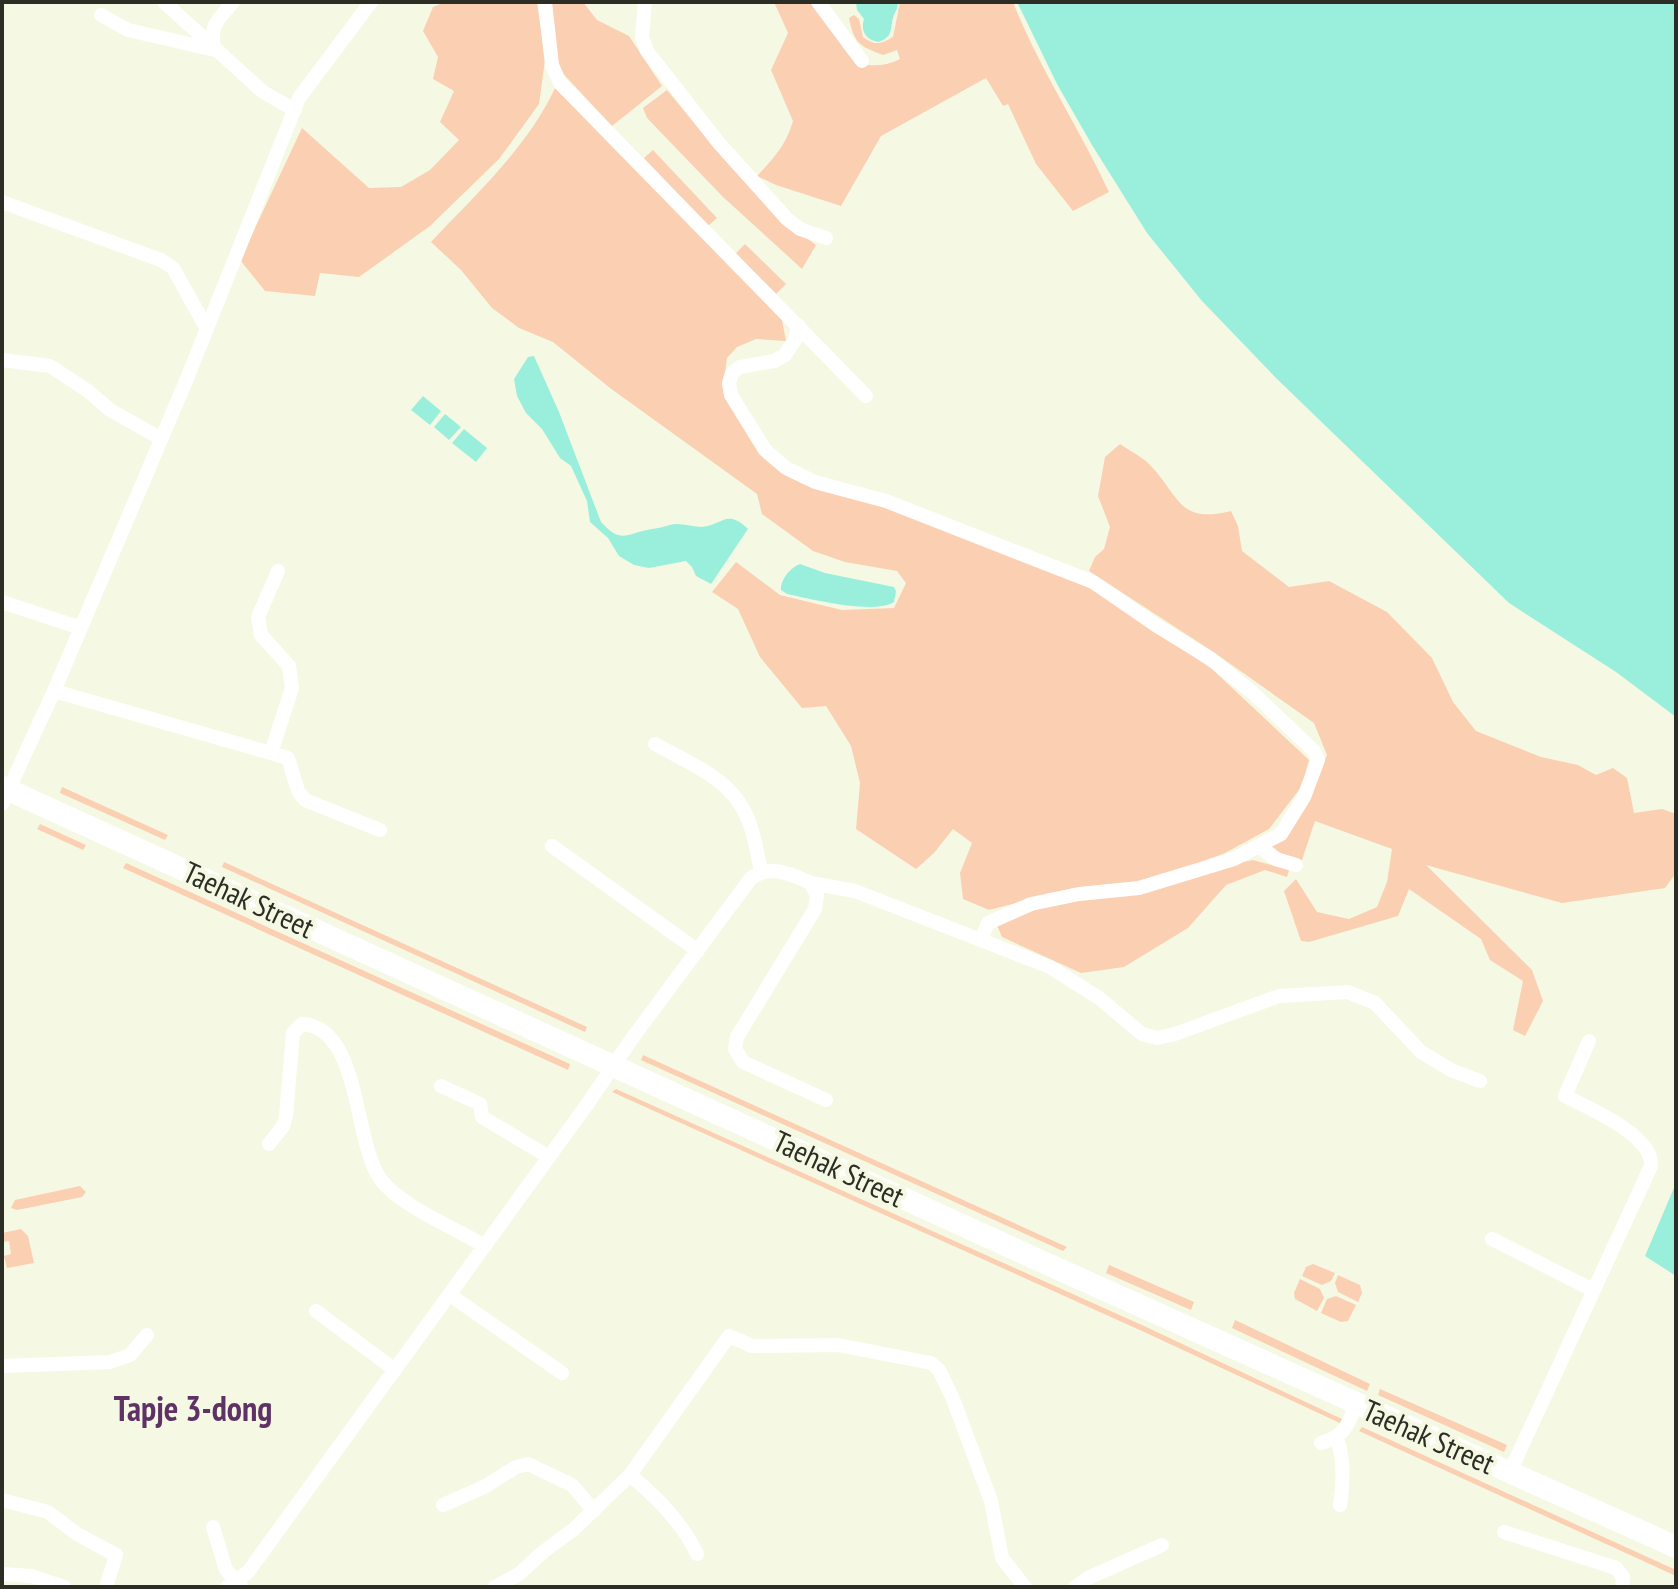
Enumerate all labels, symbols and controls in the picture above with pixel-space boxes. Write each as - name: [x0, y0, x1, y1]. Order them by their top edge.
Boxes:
- street label: Taehak Street: [177, 852, 321, 947]
- street label: Taehak Street: [767, 1121, 911, 1216]
- district label: Tapje 3-dong: [114, 1386, 272, 1430]
- street label: Taehak Street: [1357, 1390, 1501, 1483]

